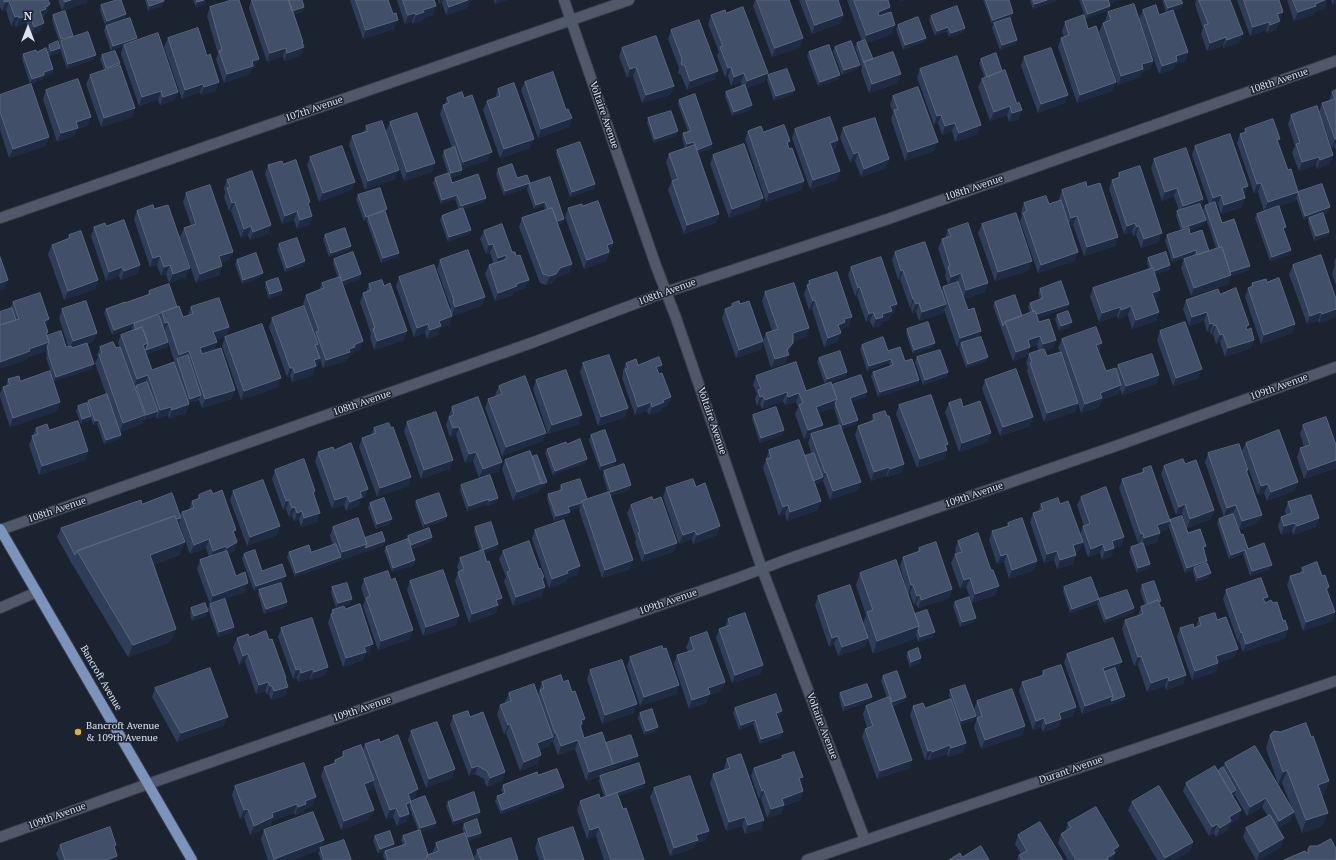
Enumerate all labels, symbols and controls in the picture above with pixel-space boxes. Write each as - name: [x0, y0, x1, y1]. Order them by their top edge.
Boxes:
- north arrow: [8, 8, 48, 48]
- text: N: [24, 9, 32, 23]
- street label: 108th Avenue: [1248, 65, 1310, 97]
- street label: Voltaire Avenue: [587, 80, 621, 150]
- street label: 107th Avenue: [284, 94, 344, 124]
- street label: 108th Avenue: [943, 172, 1005, 204]
- street label: 108th Avenue: [636, 276, 698, 308]
- street label: 109th Avenue: [1248, 371, 1310, 403]
- street label: Voltaire Avenue: [695, 386, 729, 456]
- street label: 108th Avenue: [331, 387, 393, 419]
- street label: 109th Avenue: [943, 479, 1005, 511]
- street label: 108th Avenue: [26, 494, 88, 526]
- street label: 109th Avenue: [637, 586, 699, 618]
- street label: Bancroft Avenue: [77, 643, 125, 713]
- street label: Voltaire Avenue: [804, 691, 840, 761]
- street label: 109th Avenue: [331, 693, 393, 725]
- place label: Bancroft Avenue & 109th Avenue: [86, 720, 159, 744]
- marker: Bancroft Avenue & 109th Avenue: [73, 727, 83, 737]
- street label: Durant Avenue: [1038, 753, 1104, 787]
- street label: 109th Avenue: [26, 800, 88, 832]

